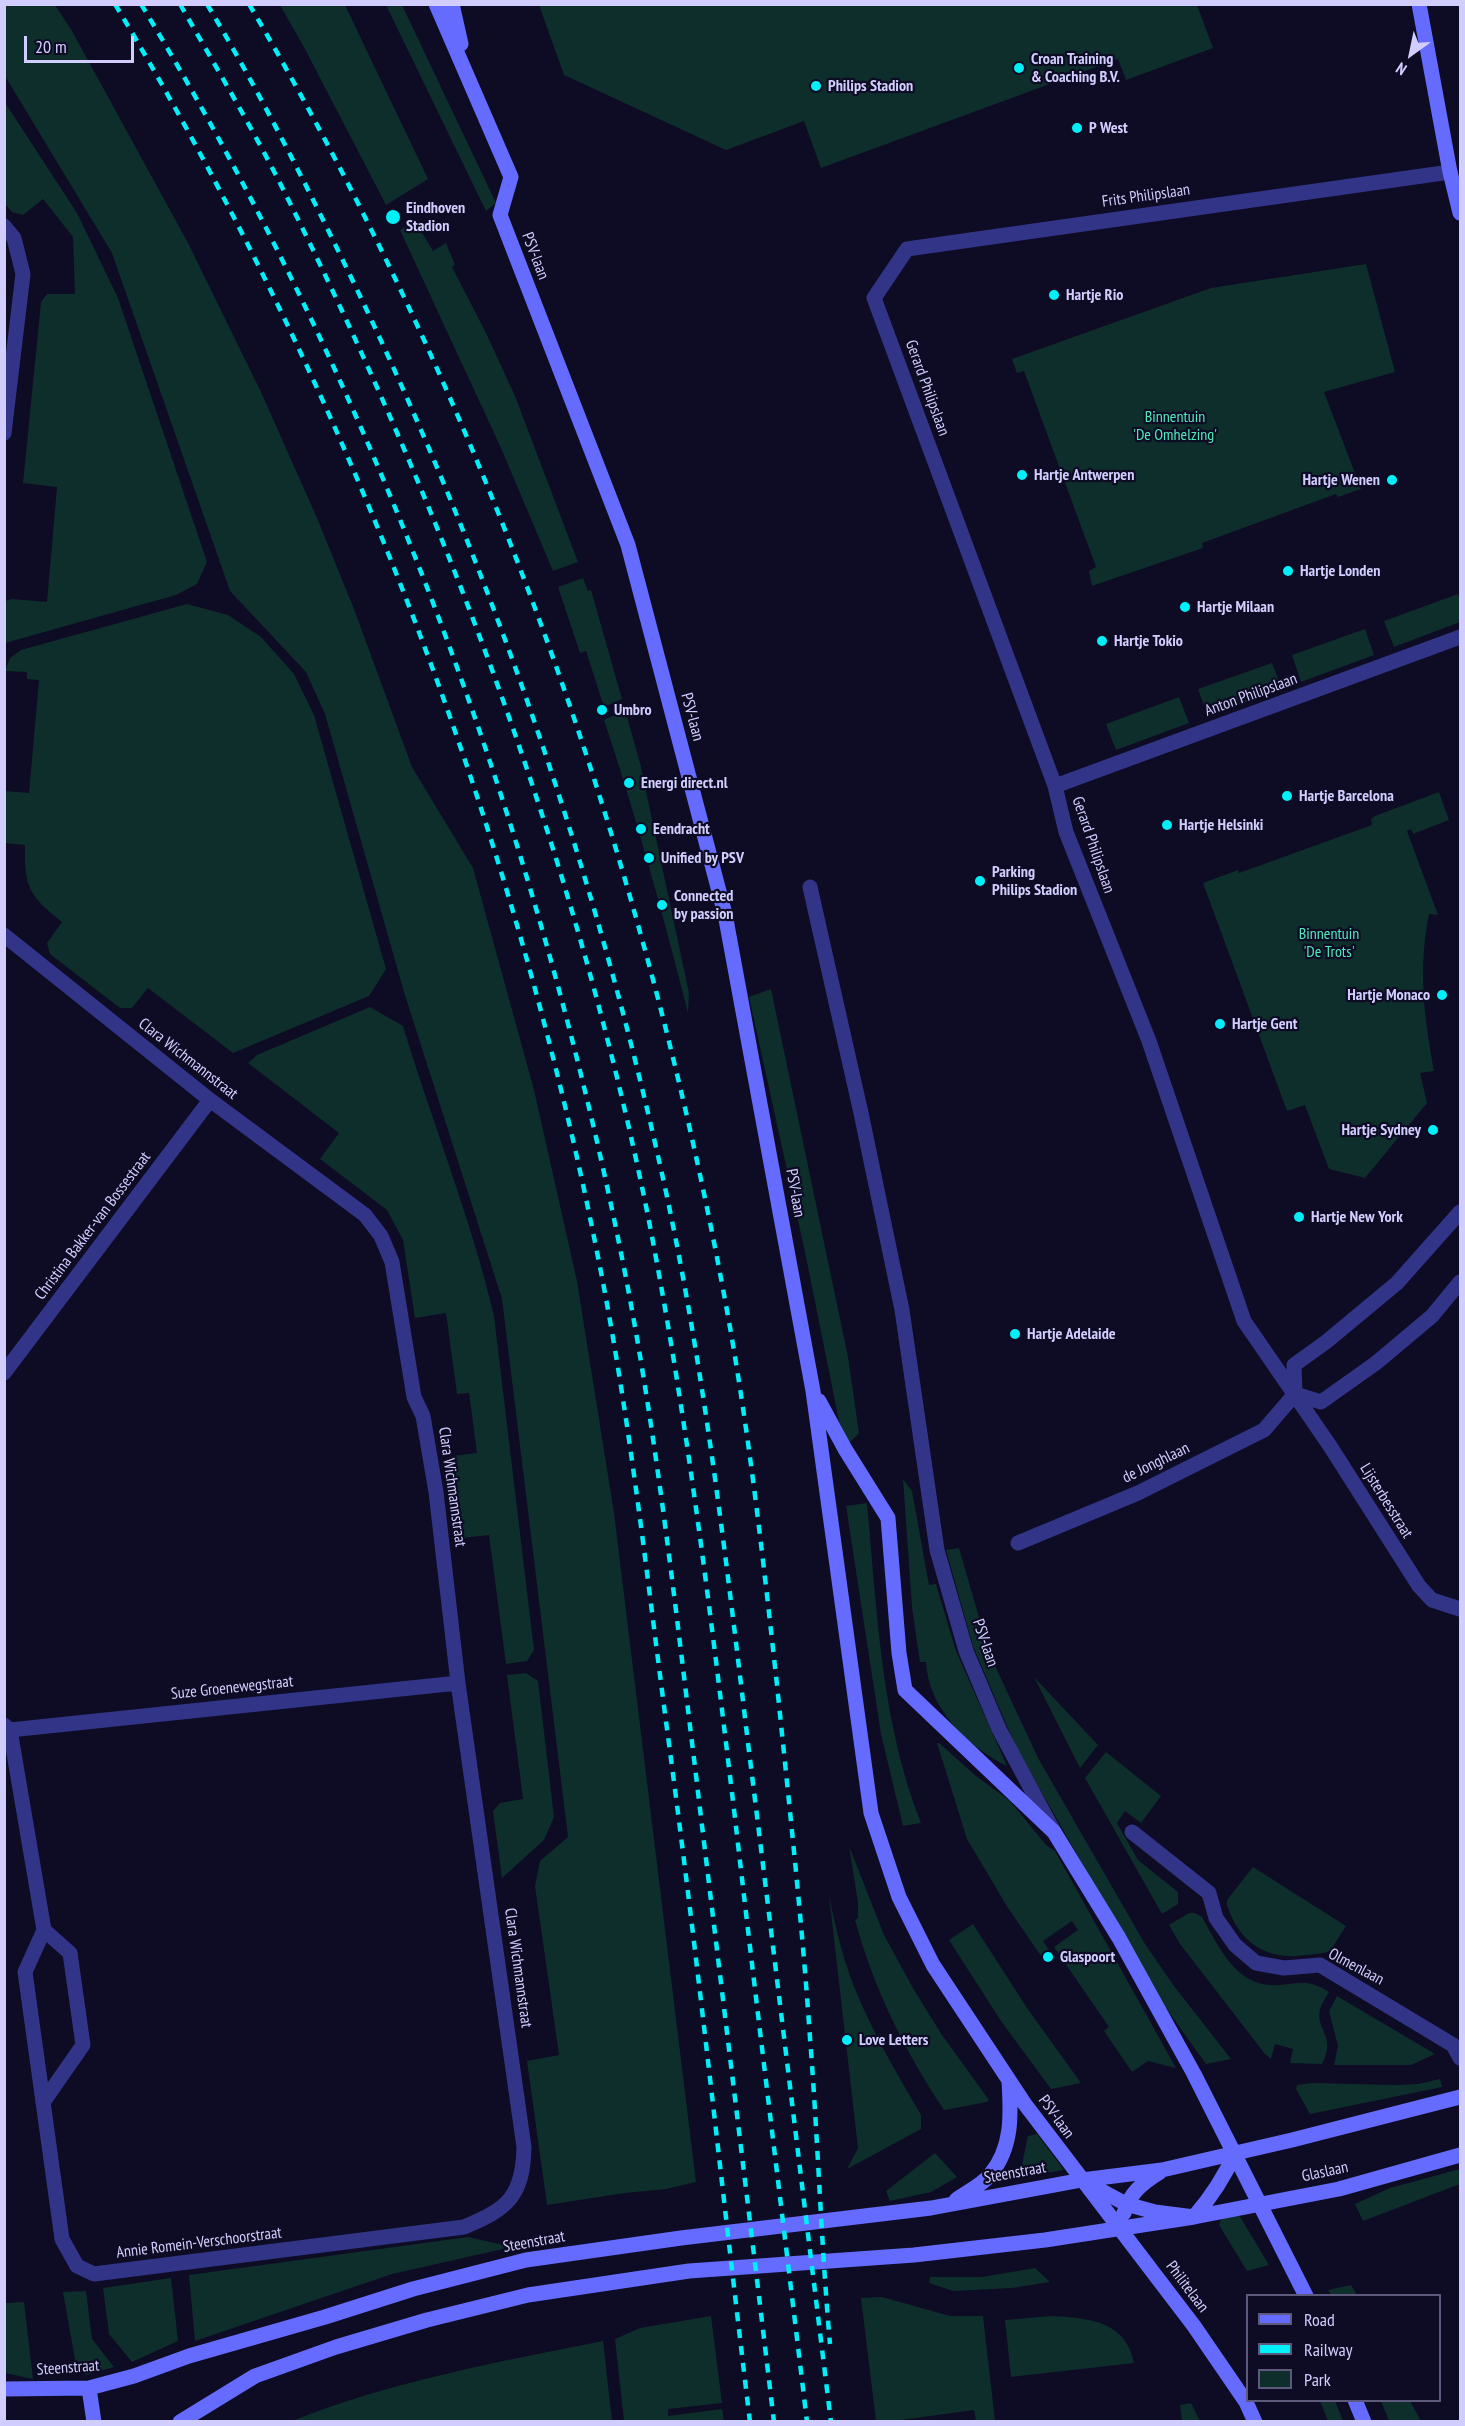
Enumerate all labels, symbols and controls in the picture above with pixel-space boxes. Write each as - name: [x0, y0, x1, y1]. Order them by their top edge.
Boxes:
- scale bar: [27, 24, 136, 62]
- north arrow: [1381, 24, 1441, 84]
- text: 20 m: [35, 35, 67, 58]
- place label: Croan Training & Coaching B.V.: [1031, 49, 1120, 87]
- text: N: [1392, 58, 1410, 80]
- marker: Croan Training & Coaching B.V.: [1012, 61, 1026, 75]
- place label: Philips Stadion: [828, 76, 913, 96]
- marker: Philips Stadion: [809, 79, 823, 93]
- place label: P West: [1089, 118, 1128, 138]
- marker: P West: [1070, 121, 1084, 135]
- street label: Frits Philipslaan: [1101, 180, 1191, 212]
- place label: Eindhoven Stadion: [406, 198, 465, 236]
- marker: Eindhoven Stadion: [384, 208, 402, 226]
- street label: PSV-laan: [517, 230, 553, 282]
- place label: Hartje Rio: [1066, 285, 1123, 305]
- marker: Hartje Rio: [1047, 288, 1061, 302]
- street label: Gerard Philipslaan: [901, 337, 953, 439]
- park label: Binnentuin 'De Omhelzing': [1133, 407, 1217, 445]
- place label: Hartje Antwerpen: [1034, 465, 1134, 485]
- marker: Hartje Antwerpen: [1015, 468, 1029, 482]
- place label: Hartje Wenen: [1303, 470, 1380, 490]
- marker: Hartje Wenen: [1385, 473, 1399, 487]
- place label: Hartje Londen: [1300, 561, 1380, 581]
- marker: Hartje Londen: [1281, 564, 1295, 578]
- place label: Hartje Milaan: [1197, 597, 1274, 617]
- marker: Hartje Milaan: [1178, 600, 1192, 614]
- place label: Hartje Tokio: [1114, 631, 1183, 651]
- marker: Hartje Tokio: [1095, 634, 1109, 648]
- street label: Anton Philipslaan: [1202, 669, 1300, 721]
- street label: PSV-laan: [676, 691, 708, 743]
- place label: Umbro: [614, 700, 652, 720]
- marker: Umbro: [595, 703, 609, 717]
- place label: Energi direct.nl: [641, 773, 728, 793]
- marker: Energi direct.nl: [622, 776, 636, 790]
- place label: Hartje Barcelona: [1299, 786, 1394, 806]
- marker: Hartje Barcelona: [1280, 789, 1294, 803]
- street label: Gerard Philipslaan: [1068, 794, 1118, 896]
- place label: Hartje Helsinki: [1179, 815, 1263, 835]
- marker: Hartje Helsinki: [1160, 818, 1174, 832]
- place label: Eendracht: [653, 819, 710, 839]
- marker: Eendracht: [634, 822, 648, 836]
- place label: Unified by PSV: [661, 848, 744, 868]
- marker: Unified by PSV: [642, 851, 656, 865]
- place label: Parking Philips Stadion: [992, 862, 1077, 900]
- marker: Parking Philips Stadion: [973, 874, 987, 888]
- place label: Connected by passion: [674, 886, 733, 924]
- marker: Connected by passion: [655, 898, 669, 912]
- park label: Binnentuin 'De Trots': [1299, 924, 1359, 962]
- place label: Hartje Monaco: [1347, 985, 1430, 1005]
- marker: Hartje Monaco: [1435, 988, 1449, 1002]
- street label: Clara Wichmannstraat: [134, 1014, 242, 1104]
- place label: Hartje Gent: [1232, 1014, 1297, 1034]
- marker: Hartje Gent: [1213, 1017, 1227, 1031]
- place label: Hartje Sydney: [1342, 1120, 1421, 1140]
- marker: Hartje Sydney: [1426, 1123, 1440, 1137]
- street label: Christina Bakker-van Bossestraat: [31, 1148, 155, 1304]
- street label: PSV-laan: [781, 1167, 809, 1219]
- place label: Hartje New York: [1311, 1207, 1403, 1227]
- marker: Hartje New York: [1292, 1210, 1306, 1224]
- place label: Hartje Adelaide: [1027, 1324, 1116, 1344]
- marker: Hartje Adelaide: [1008, 1327, 1022, 1341]
- street label: Clara Wichmannstraat: [434, 1426, 470, 1548]
- street label: de Jonghlaan: [1119, 1439, 1193, 1487]
- street label: Lijsterbesstraat: [1355, 1460, 1417, 1542]
- street label: PSV-laan: [968, 1617, 1002, 1669]
- street label: Suze Groenewegstraat: [170, 1672, 294, 1704]
- street label: Clara Wichmannstraat: [500, 1907, 536, 2029]
- street label: Olmenlaan: [1325, 1944, 1387, 1990]
- place label: Glaspoort: [1060, 1947, 1115, 1967]
- marker: Glaspoort: [1041, 1950, 1055, 1964]
- place label: Love Letters: [859, 2030, 928, 2050]
- marker: Love Letters: [840, 2033, 854, 2047]
- street label: PSV-laan: [1034, 2092, 1078, 2142]
- street label: Steenstraat: [982, 2158, 1048, 2188]
- street label: Glaslaan: [1300, 2158, 1350, 2186]
- street label: Annie Romein-Verschoorstraat: [115, 2223, 283, 2263]
- street label: Steenstraat: [501, 2227, 567, 2257]
- street label: Philitelaan: [1161, 2258, 1213, 2316]
- legend: [1246, 2294, 1441, 2402]
- text: Road: [1304, 2308, 1335, 2331]
- text: Railway: [1304, 2338, 1353, 2361]
- street label: Steenstraat: [36, 2356, 100, 2380]
- text: Park: [1304, 2368, 1331, 2391]

